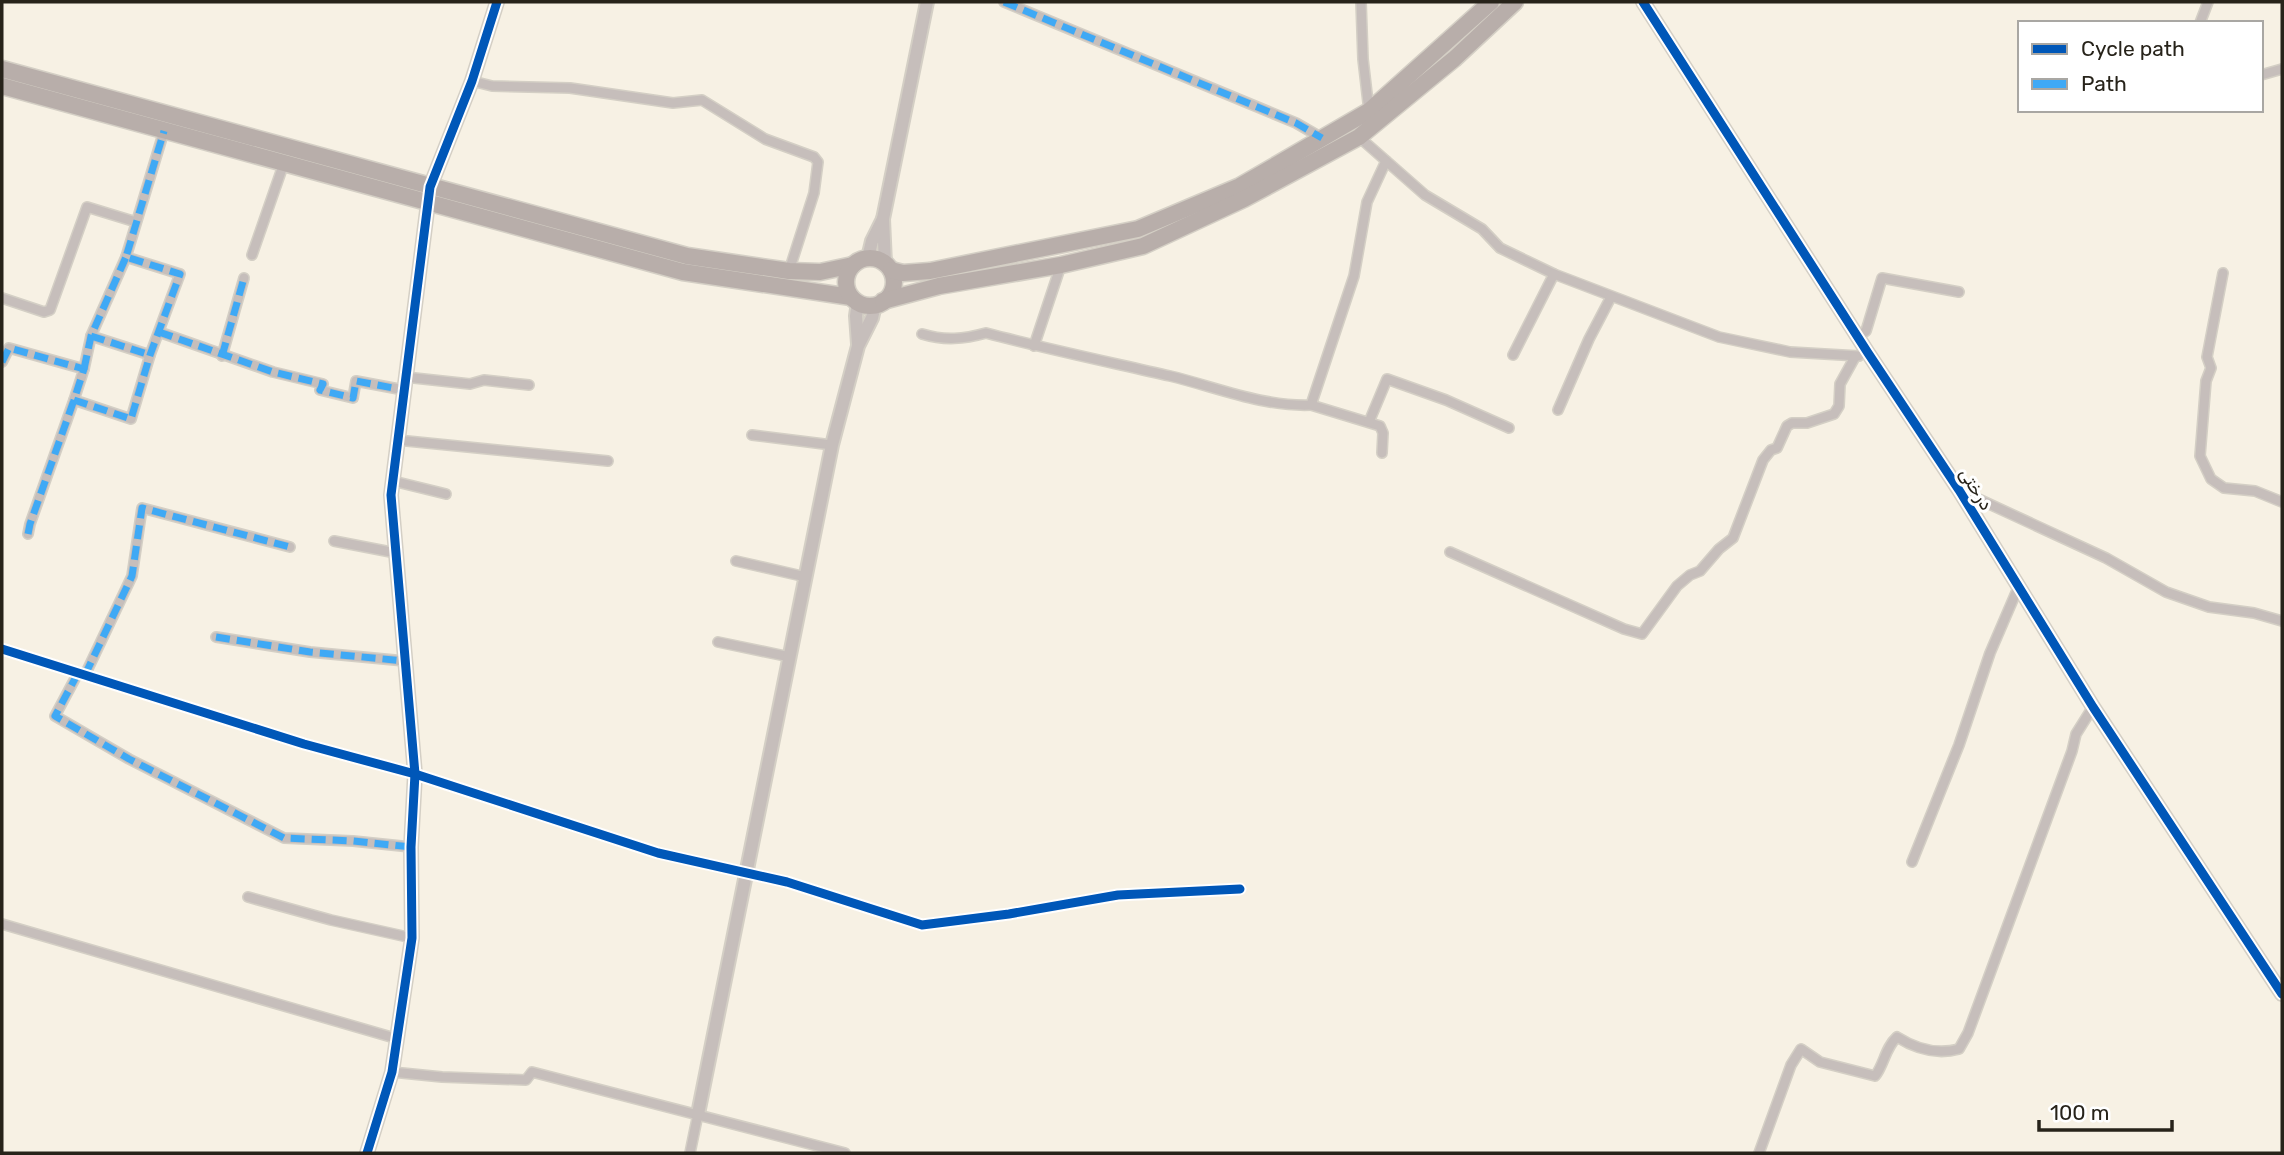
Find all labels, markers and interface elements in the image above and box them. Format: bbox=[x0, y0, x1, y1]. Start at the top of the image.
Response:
legend bbox=[2018, 21, 2263, 112]
text: Cycle path bbox=[2081, 36, 2185, 61]
text: Path bbox=[2081, 71, 2127, 96]
street label: درختی bbox=[1954, 464, 1998, 514]
scale bar bbox=[2039, 1088, 2172, 1132]
text: 100 m bbox=[2050, 1100, 2109, 1125]

